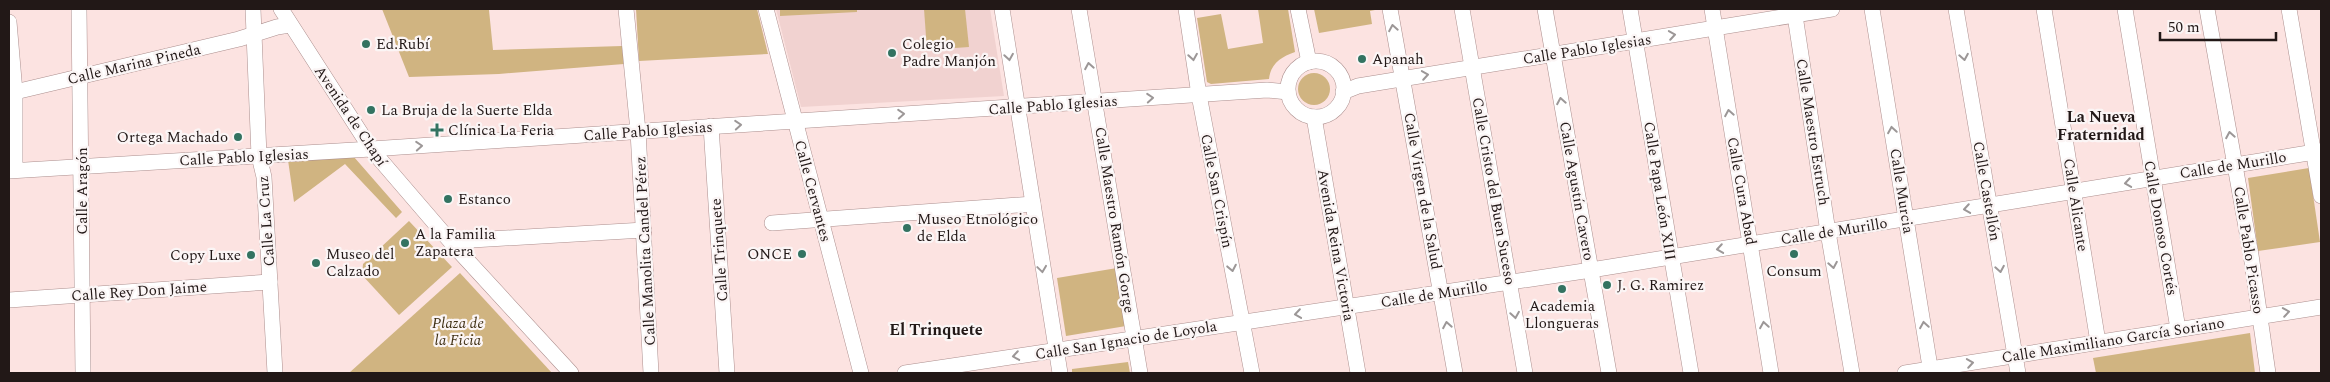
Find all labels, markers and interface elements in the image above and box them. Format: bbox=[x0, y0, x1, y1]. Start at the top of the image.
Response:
scale bar bbox=[2160, 10, 2276, 42]
text: 50 m bbox=[2168, 16, 2200, 39]
one-way arrow bbox=[1389, 23, 1399, 32]
street label: Calle Pablo Iglesias bbox=[1521, 28, 1653, 71]
one-way arrow bbox=[1668, 30, 1676, 41]
place label: Ed.Rubí bbox=[376, 33, 431, 56]
place label: Colegio Padre Manjón bbox=[902, 33, 996, 73]
street label: Calle Marina Pineda bbox=[65, 38, 204, 91]
marker: Ed.Rubí bbox=[360, 38, 372, 50]
marker: Colegio Padre Manjón bbox=[886, 47, 898, 59]
place label: Apanah bbox=[1372, 48, 1424, 71]
one-way arrow bbox=[1958, 52, 1968, 61]
one-way arrow bbox=[1003, 53, 1014, 61]
one-way arrow bbox=[1187, 53, 1198, 61]
marker: Apanah bbox=[1356, 53, 1368, 65]
street label: Calle Maestro Estruch bbox=[1790, 57, 1836, 207]
street label: Avenida de Chapí bbox=[308, 61, 394, 172]
one-way arrow bbox=[1085, 62, 1095, 71]
one-way arrow bbox=[1421, 70, 1429, 80]
street label: Calle Pablo Iglesias bbox=[988, 90, 1119, 121]
one-way arrow bbox=[1146, 93, 1154, 104]
street label: Calle Cristo del Buen Suceso bbox=[1466, 95, 1521, 287]
one-way arrow bbox=[1556, 97, 1566, 106]
place label: La Bruja de la Suerte Elda bbox=[381, 99, 553, 122]
marker: La Bruja de la Suerte Elda bbox=[365, 104, 377, 116]
district label: La Nueva Fraternidad bbox=[2057, 105, 2145, 147]
one-way arrow bbox=[897, 109, 905, 120]
one-way arrow bbox=[1725, 109, 1735, 117]
street label: Calle Virgen de la Salud bbox=[1397, 111, 1448, 271]
street label: Calle Pablo Iglesias bbox=[583, 116, 714, 147]
place label: Clínica La Feria bbox=[448, 119, 555, 142]
one-way arrow bbox=[735, 119, 743, 130]
street label: Calle Agustín Cavero bbox=[1553, 120, 1600, 263]
street label: Calle Papa León XIII bbox=[1637, 120, 1682, 262]
marker: Clínica La Feria bbox=[430, 123, 444, 137]
street label: Calle Maestro Ramón Gorge bbox=[1088, 125, 1141, 315]
place label: Ortega Machado bbox=[117, 126, 228, 149]
one-way arrow bbox=[1888, 126, 1898, 135]
marker: Ortega Machado bbox=[232, 131, 244, 143]
one-way arrow bbox=[2225, 131, 2236, 139]
street label: Calle San Crispín bbox=[1194, 132, 1239, 250]
street label: Calle Cura Abad bbox=[1721, 135, 1762, 247]
street label: Calle Cervantes bbox=[788, 138, 837, 245]
street label: Calle Castellón bbox=[1966, 139, 2007, 243]
one-way arrow bbox=[415, 140, 423, 151]
street label: Calle Pablo Iglesias bbox=[179, 143, 309, 172]
street label: Calle de Murillo bbox=[2178, 146, 2288, 185]
street label: Calle Aragón bbox=[71, 147, 94, 235]
street label: Calle Murcia bbox=[1883, 147, 1920, 236]
street label: Calle Manolita Candel Pérez bbox=[629, 156, 662, 346]
street label: Calle Alicante bbox=[2057, 157, 2094, 253]
street label: Calle Donoso Cortés bbox=[2137, 159, 2184, 297]
street label: Avenida Reina Victoria bbox=[1311, 167, 1360, 324]
street label: Calle La Cruz bbox=[252, 175, 281, 267]
one-way arrow bbox=[2123, 177, 2132, 187]
street label: Calle Pablo Picasso bbox=[2227, 185, 2270, 316]
place label: Estanco bbox=[458, 188, 511, 211]
marker: Estanco bbox=[442, 193, 454, 205]
street label: Calle Trinquete bbox=[704, 197, 735, 302]
one-way arrow bbox=[1963, 203, 1972, 213]
place label: Museo Etnológico de Elda bbox=[917, 208, 1038, 248]
street label: Calle de Murillo bbox=[1779, 212, 1889, 251]
marker: Museo Etnológico de Elda bbox=[901, 222, 913, 234]
place label: A la Familia Zapatera bbox=[415, 223, 496, 263]
marker: A la Familia Zapatera bbox=[399, 237, 411, 249]
place label: Museo del Calzado bbox=[326, 243, 394, 283]
place label: ONCE bbox=[747, 243, 792, 266]
place label: Copy Luxe bbox=[170, 244, 241, 267]
one-way arrow bbox=[1716, 244, 1725, 254]
marker: ONCE bbox=[796, 248, 808, 260]
marker: Consum bbox=[1788, 248, 1800, 260]
marker: Copy Luxe bbox=[245, 249, 257, 261]
marker: Museo del Calzado bbox=[310, 257, 322, 269]
place label: Consum bbox=[1766, 260, 1822, 283]
one-way arrow bbox=[1828, 260, 1838, 269]
one-way arrow bbox=[1227, 264, 1237, 273]
one-way arrow bbox=[1995, 264, 2005, 273]
one-way arrow bbox=[1037, 265, 1047, 274]
place label: J. G. Ramirez bbox=[1617, 274, 1704, 297]
street label: Calle Rey Don Jaime bbox=[70, 275, 208, 308]
street label: Calle de Murillo bbox=[1379, 275, 1489, 314]
marker: J. G. Ramirez bbox=[1601, 279, 1613, 291]
marker: Academia Llongueras bbox=[1556, 283, 1568, 295]
place label: Academia Llongueras bbox=[1525, 295, 1599, 335]
one-way arrow bbox=[2282, 308, 2290, 318]
one-way arrow bbox=[1293, 309, 1302, 319]
one-way arrow bbox=[1510, 311, 1520, 320]
park label: Plaza de la Ficia bbox=[432, 312, 484, 352]
street label: Calle Maximiliano García Soriano bbox=[2000, 312, 2226, 369]
street label: Calle San Ignacio de Loyola bbox=[1034, 315, 1219, 366]
district label: El Trinquete bbox=[889, 318, 983, 342]
one-way arrow bbox=[1442, 321, 1452, 330]
one-way arrow bbox=[1759, 321, 1770, 329]
one-way arrow bbox=[1919, 321, 1929, 329]
one-way arrow bbox=[1011, 351, 1020, 361]
one-way arrow bbox=[1966, 358, 1974, 368]

